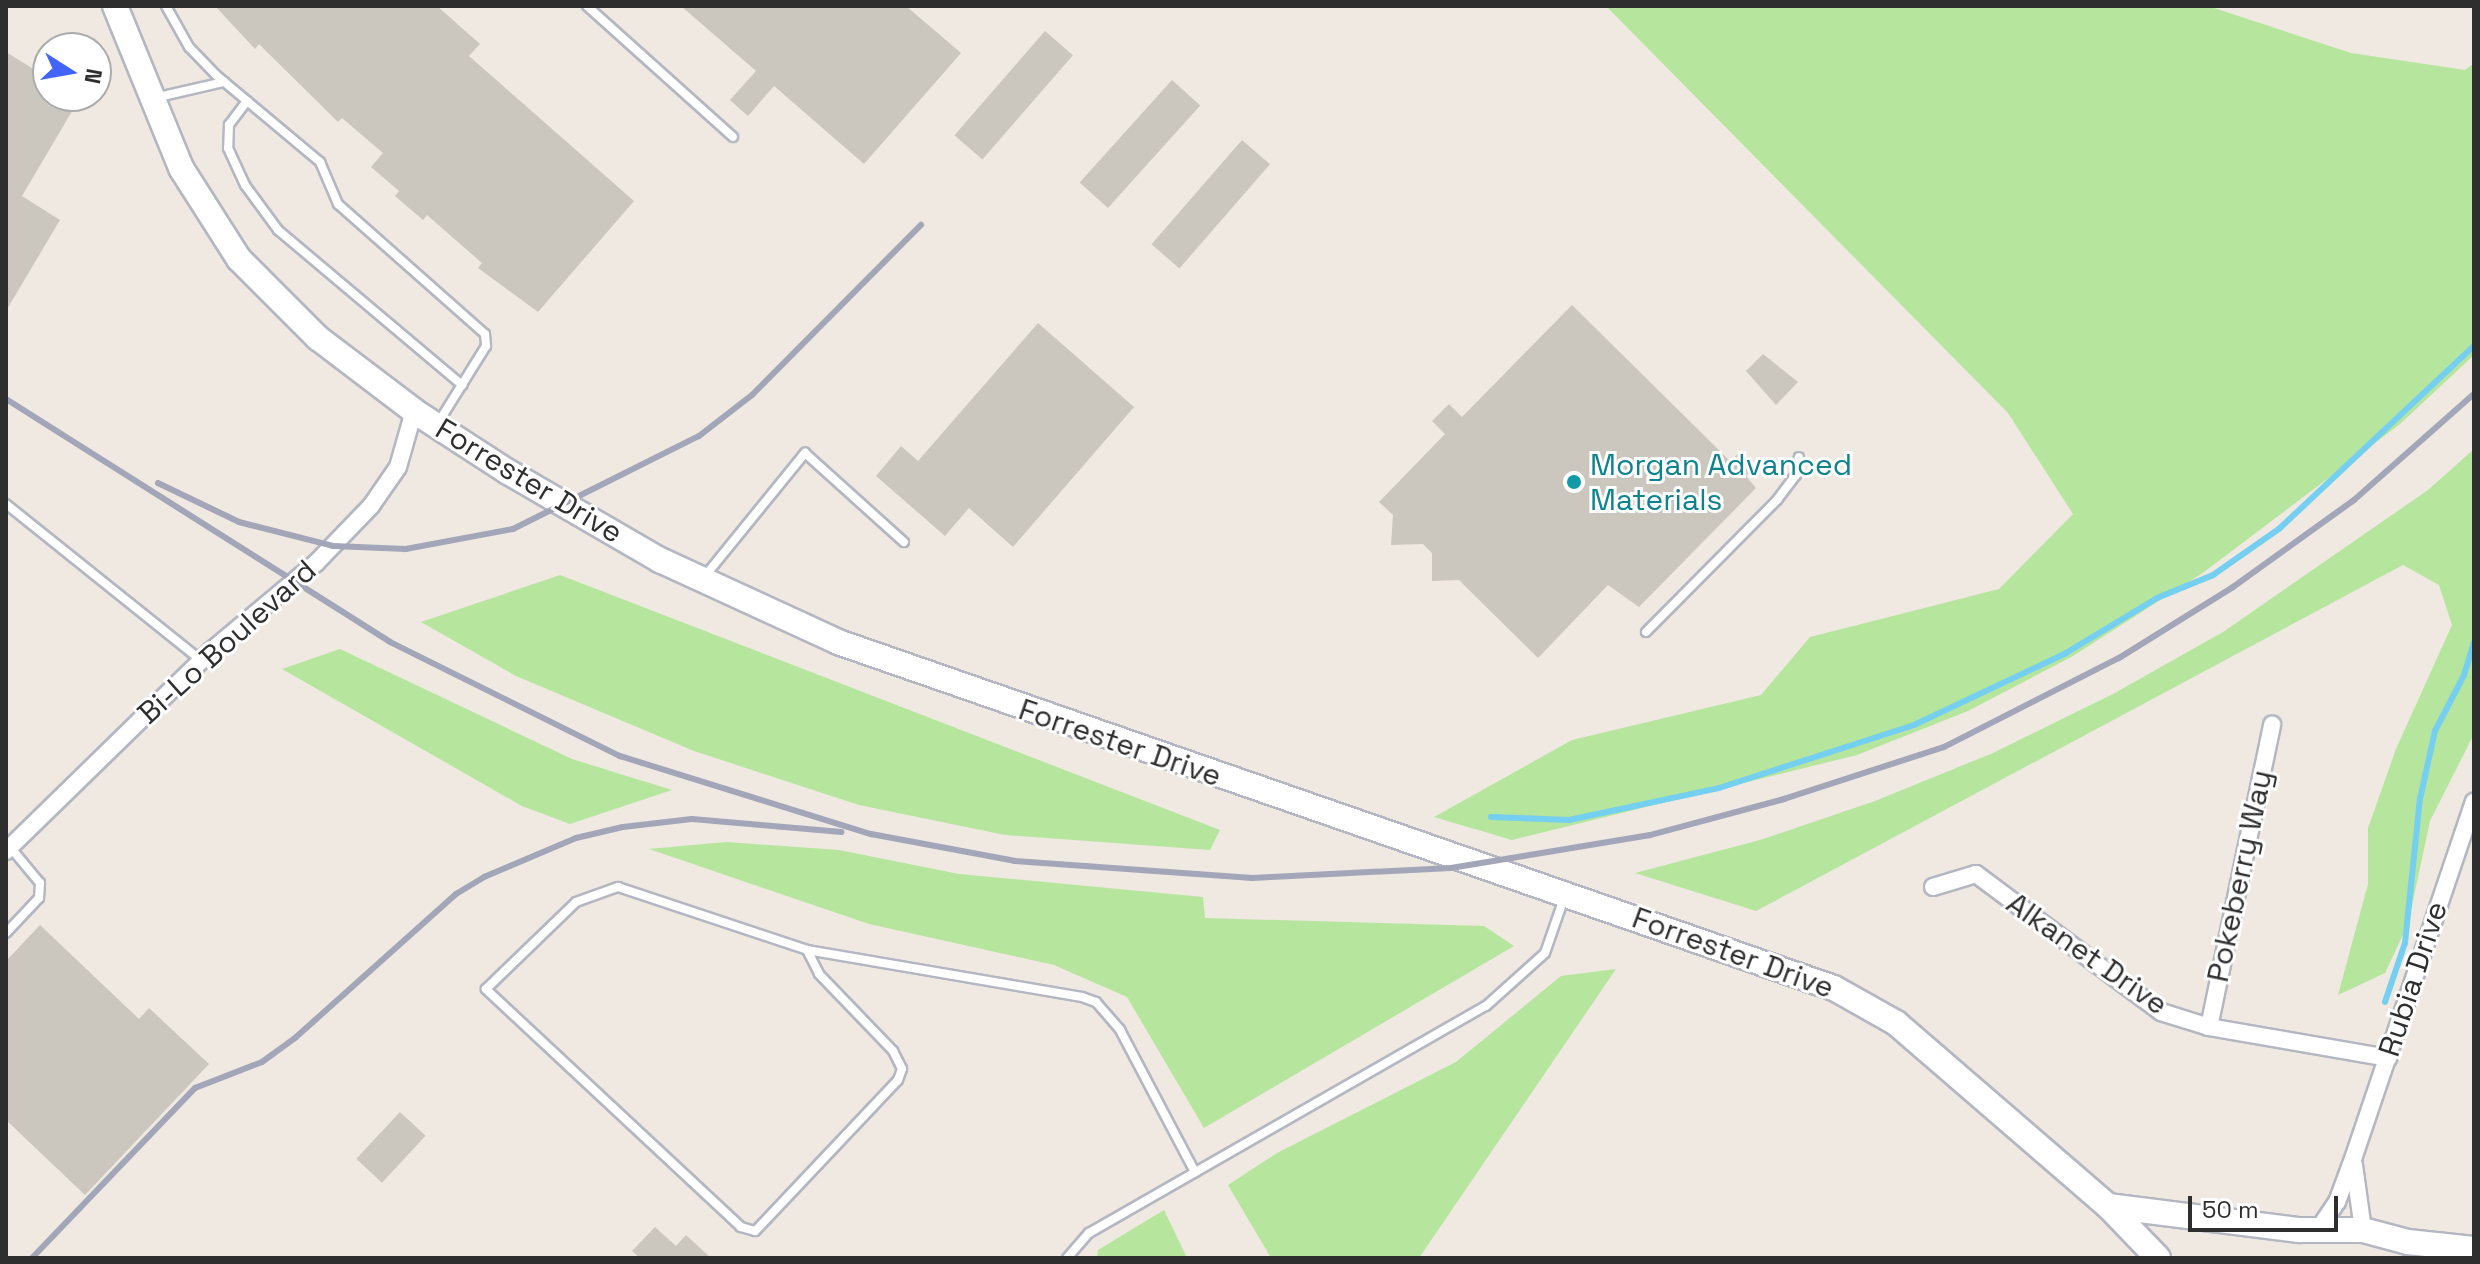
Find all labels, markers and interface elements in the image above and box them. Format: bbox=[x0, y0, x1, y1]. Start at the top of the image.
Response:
north arrow bbox=[32, 32, 112, 112]
text: N bbox=[78, 66, 109, 86]
street label: Forrester Drive bbox=[429, 411, 629, 551]
place label: Morgan Advanced Materials bbox=[1590, 447, 1852, 518]
marker: Morgan Advanced Materials bbox=[1565, 473, 1583, 491]
street label: Bi-Lo Boulevard bbox=[130, 552, 324, 732]
street label: Forrester Drive bbox=[1014, 692, 1226, 794]
street label: Pokeberry Way bbox=[2200, 767, 2280, 985]
street label: Alkanet Drive bbox=[2000, 885, 2174, 1023]
street label: Rubia Drive bbox=[2371, 897, 2455, 1061]
street label: Forrester Drive bbox=[1627, 900, 1839, 1006]
scale bar bbox=[2192, 1180, 2342, 1230]
text: 50 m bbox=[2202, 1194, 2259, 1225]

